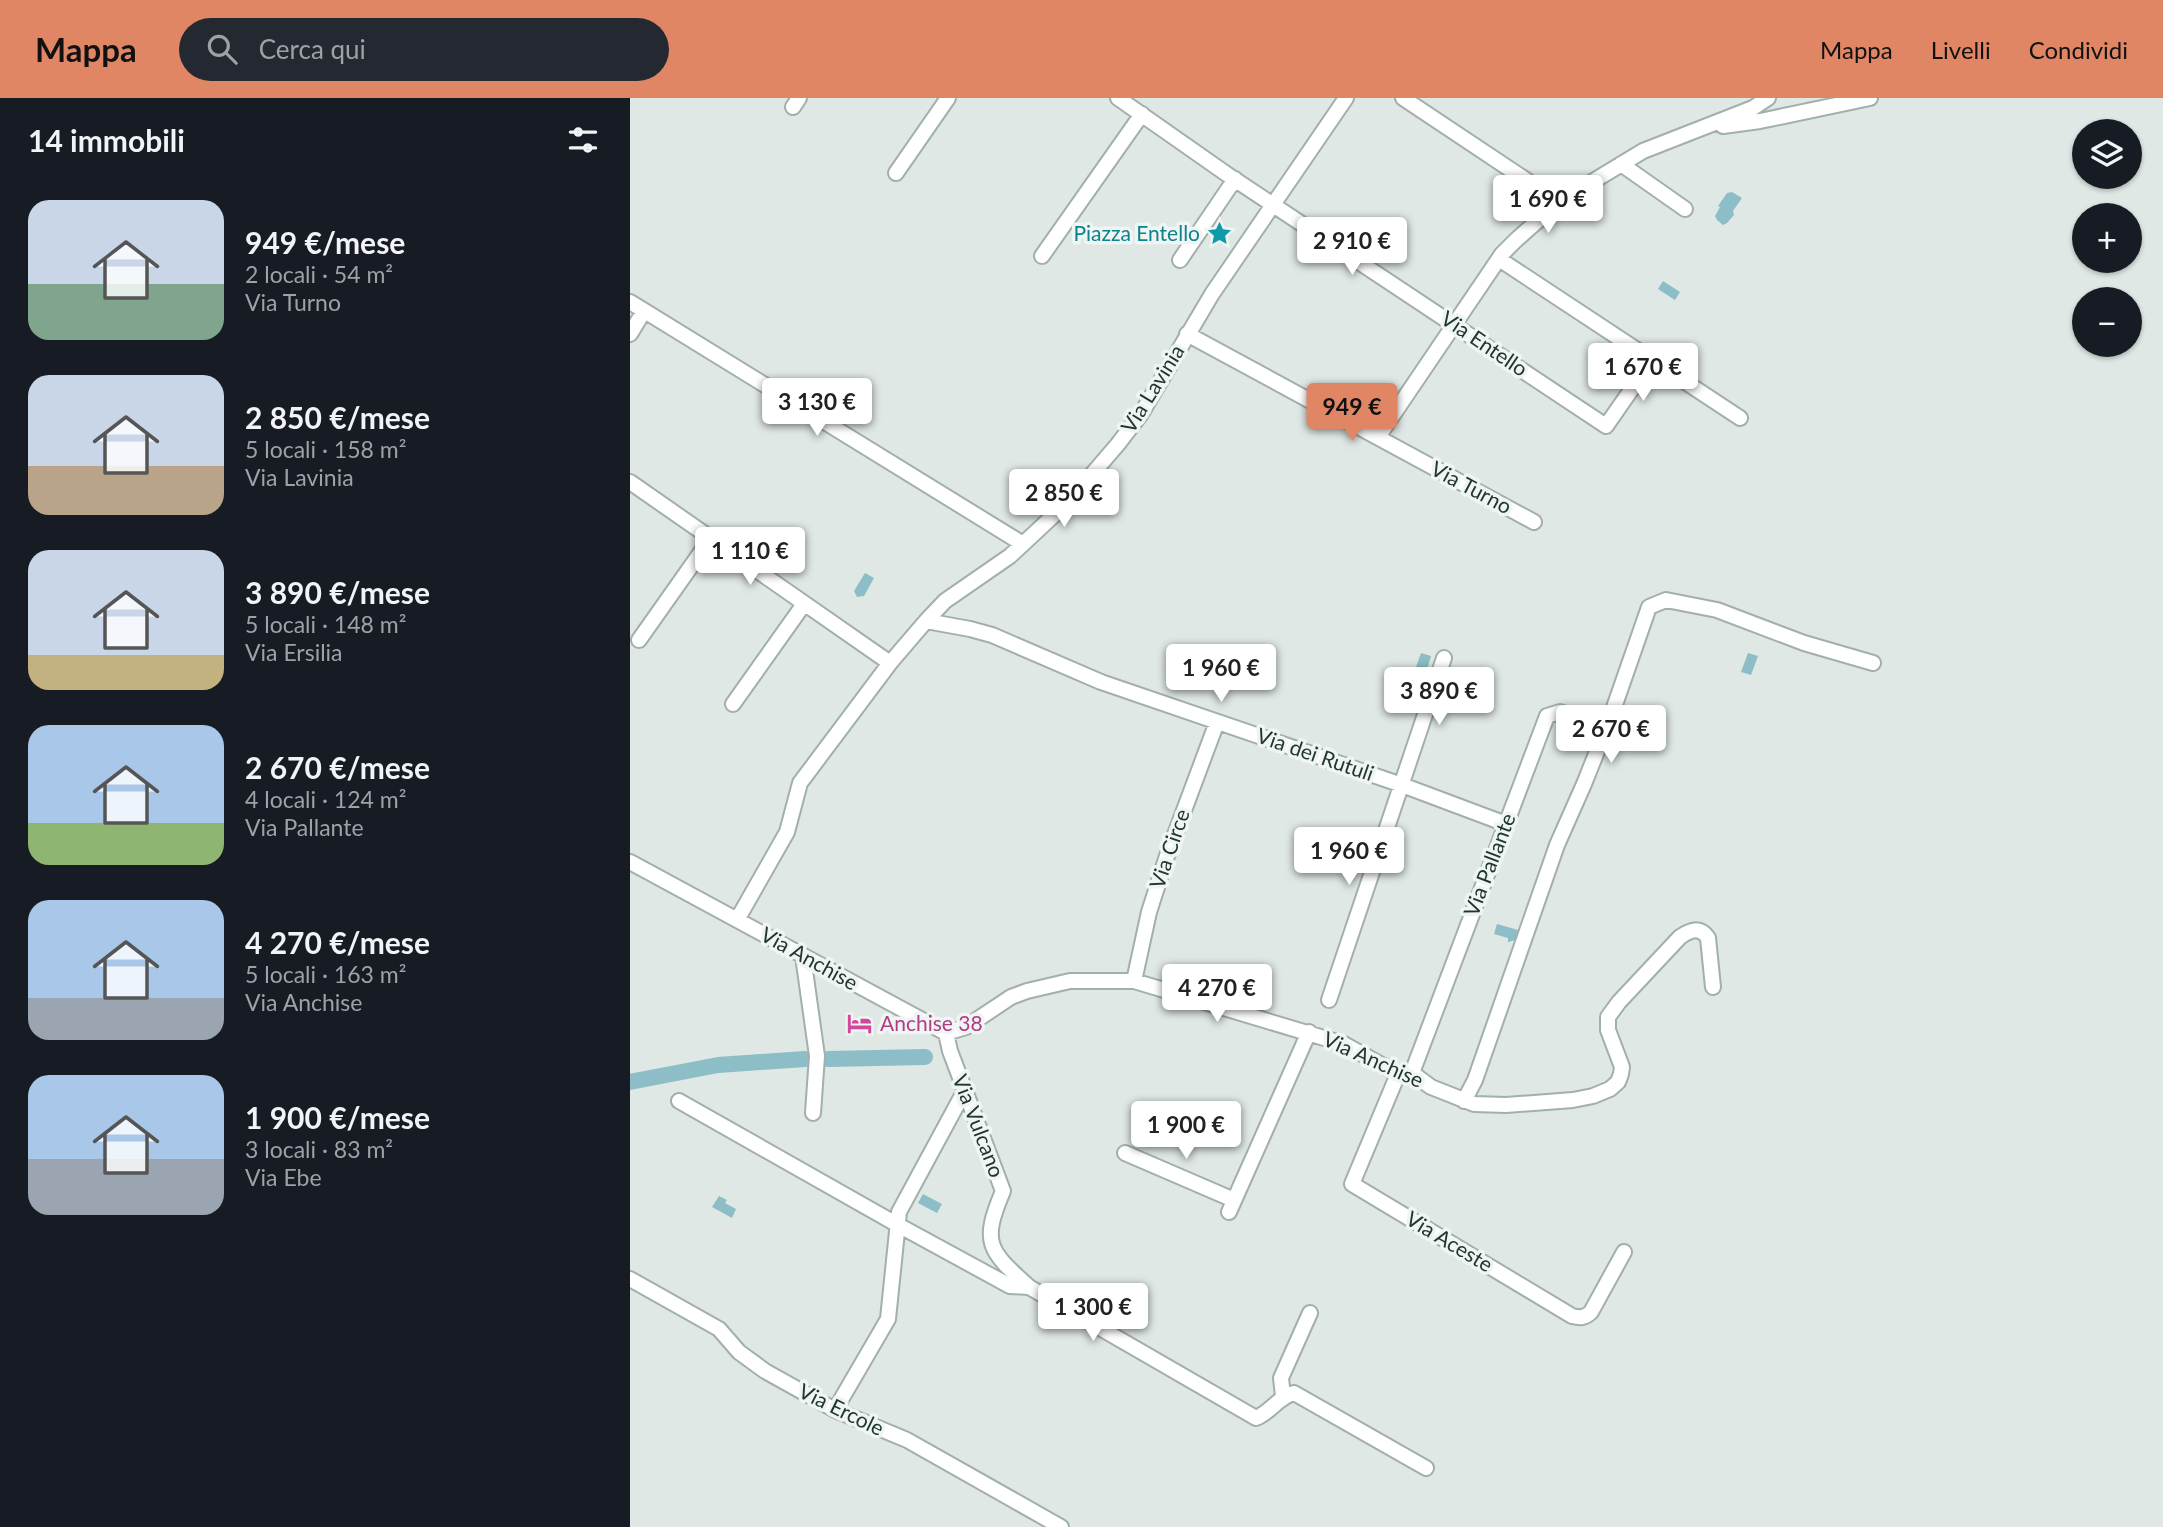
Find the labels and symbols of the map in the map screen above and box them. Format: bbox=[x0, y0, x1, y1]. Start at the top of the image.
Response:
pin: 1 690 € bbox=[1483, 176, 1613, 235]
pin: 2 910 € bbox=[1287, 218, 1417, 277]
place label: Piazza Entello bbox=[1073, 220, 1200, 245]
place icon: Piazza Entello bbox=[1206, 220, 1234, 248]
street label: Via Entello bbox=[1437, 305, 1533, 381]
street label: Via Lavinia bbox=[1115, 340, 1189, 437]
pin: 1 670 € bbox=[1578, 344, 1708, 403]
pin: 3 130 € bbox=[752, 378, 882, 438]
pin: 949 € bbox=[1303, 384, 1401, 443]
street label: Via Turno bbox=[1427, 455, 1516, 518]
pin: 2 850 € bbox=[999, 470, 1129, 529]
pin: 1 110 € bbox=[685, 528, 815, 587]
pin: 1 960 € bbox=[1156, 644, 1286, 704]
pin: 3 890 € bbox=[1374, 668, 1504, 727]
pin: 2 670 € bbox=[1546, 706, 1676, 765]
street label: Via dei Rutuli bbox=[1254, 722, 1377, 785]
street label: Via Circe bbox=[1143, 806, 1194, 891]
street label: Via Pallante bbox=[1458, 809, 1520, 919]
pin: 1 960 € bbox=[1284, 828, 1414, 887]
street label: Via Anchise bbox=[757, 921, 863, 995]
pin: 4 270 € bbox=[1152, 964, 1282, 1024]
hotel icon: Anchise 38 bbox=[846, 1010, 874, 1038]
place label: Anchise 38 bbox=[880, 1010, 983, 1035]
street label: Via Anchise bbox=[1320, 1025, 1428, 1092]
street label: Via Vulcano bbox=[948, 1070, 1010, 1181]
pin: 1 900 € bbox=[1121, 1102, 1251, 1161]
street label: Via Aceste bbox=[1402, 1205, 1498, 1276]
pin: 1 300 € bbox=[1028, 1284, 1158, 1343]
street label: Via Ercole bbox=[795, 1377, 888, 1440]

